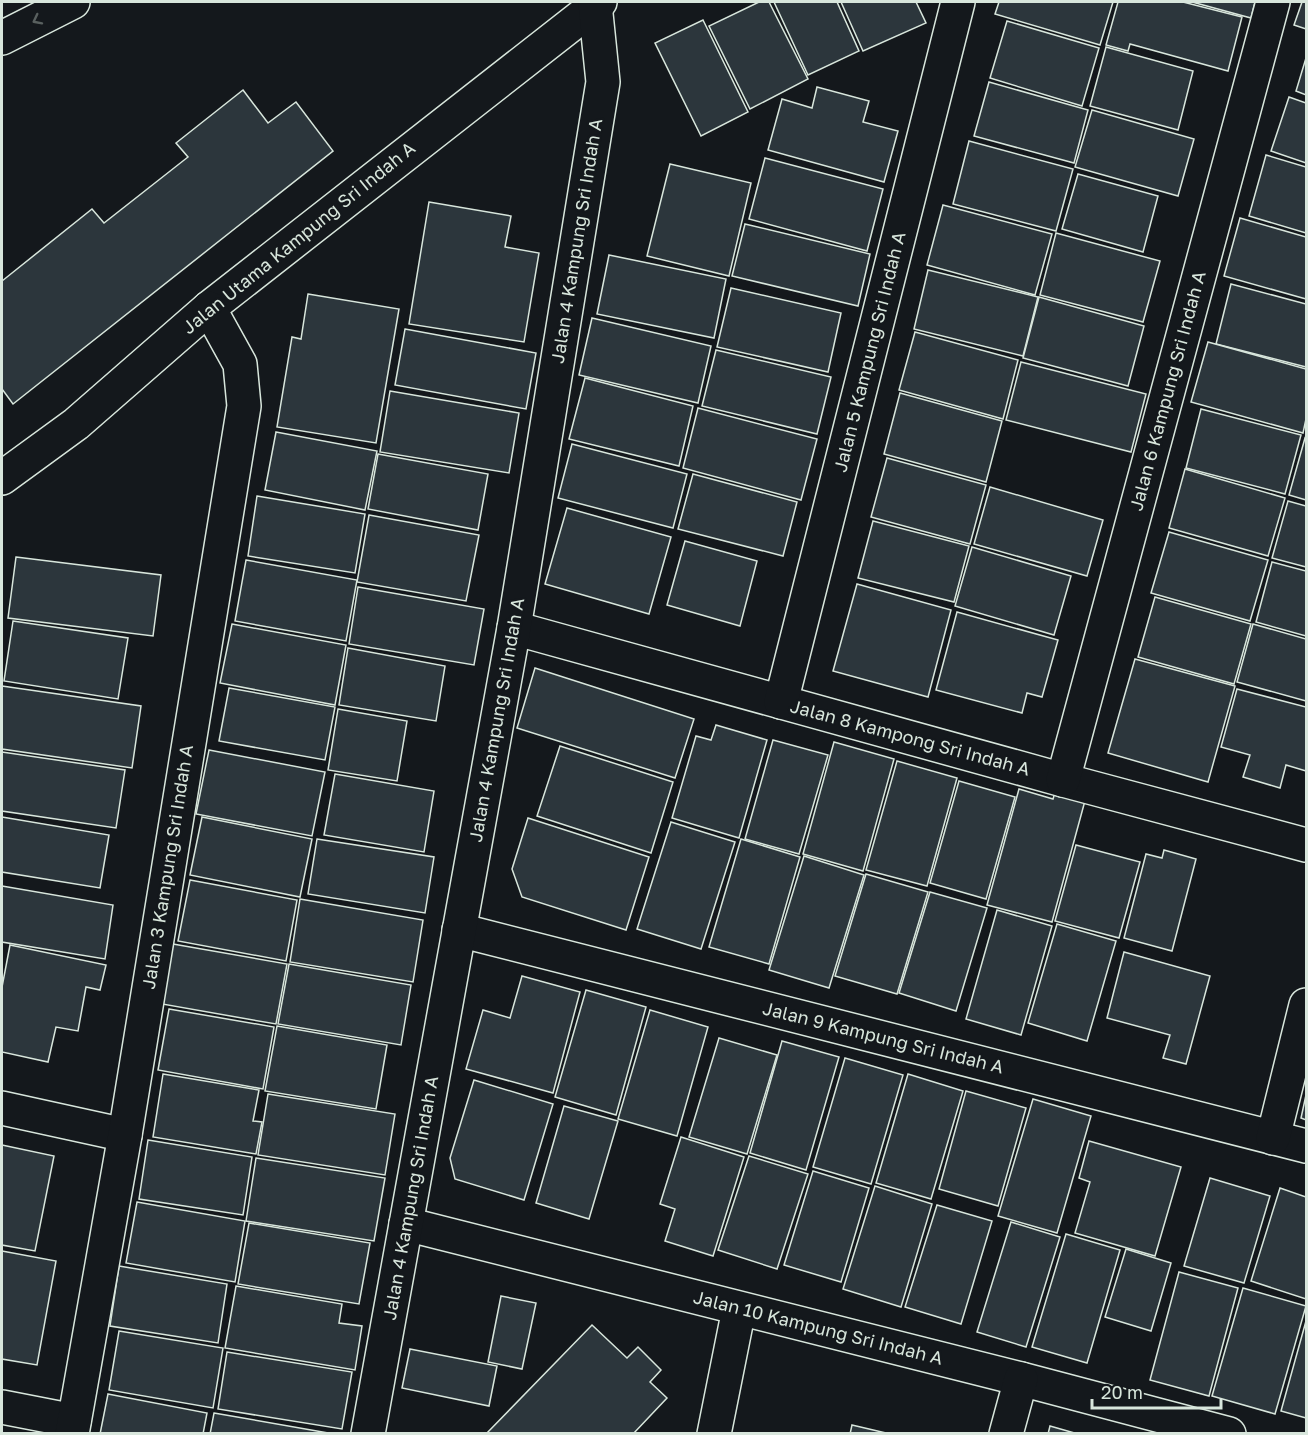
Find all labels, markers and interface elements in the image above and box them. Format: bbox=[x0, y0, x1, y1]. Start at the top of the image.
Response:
one-way arrow bbox=[33, 13, 44, 24]
street label: Jalan 4 Kampung Sri Indah A bbox=[546, 117, 606, 365]
street label: Jalan Utama Kampung Sri Indah A bbox=[178, 136, 419, 338]
street label: Jalan 5 Kampung Sri Indah A bbox=[828, 229, 910, 474]
street label: Jalan 6 Kampung Sri Indah A bbox=[1124, 268, 1210, 513]
street label: Jalan 4 Kampung Sri Indah A bbox=[464, 596, 528, 844]
street label: Jalan 8 Kampong Sri Indah A bbox=[788, 694, 1033, 780]
street label: Jalan 3 Kampung Sri Indah A bbox=[137, 743, 197, 991]
street label: Jalan 9 Kampung Sri Indah A bbox=[761, 996, 1006, 1078]
street label: Jalan 4 Kampung Sri Indah A bbox=[378, 1074, 442, 1322]
street label: Jalan 10 Kampung Sri Indah A bbox=[691, 1285, 945, 1369]
scale bar bbox=[1092, 1372, 1221, 1410]
text: 20 m bbox=[1101, 1381, 1143, 1403]

